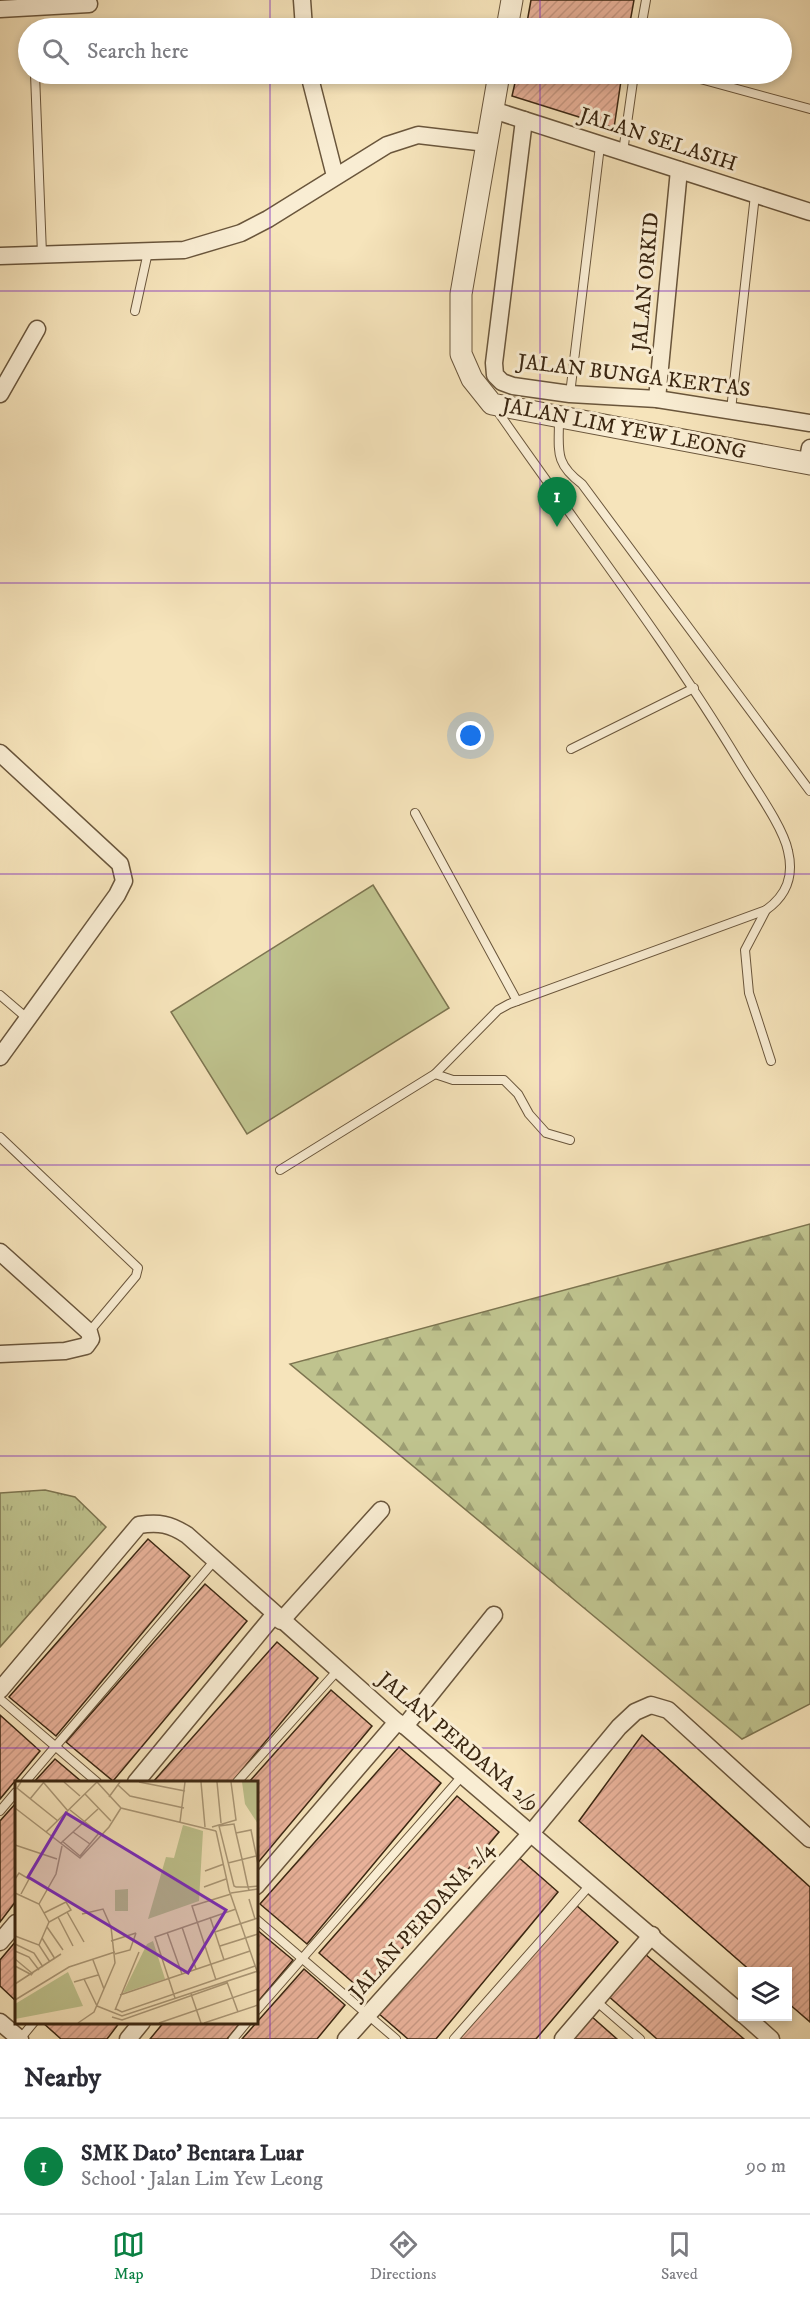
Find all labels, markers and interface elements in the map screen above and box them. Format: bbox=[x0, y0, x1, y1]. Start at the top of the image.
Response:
search box bbox=[18, 18, 792, 84]
icon: search bbox=[39, 35, 72, 68]
text: Search here bbox=[87, 38, 189, 65]
street label: JALAN SELASIH bbox=[574, 102, 740, 178]
street label: JALAN ORKID bbox=[627, 211, 665, 355]
street label: JALAN BUNGA KERTAS bbox=[514, 349, 752, 403]
street label: JALAN LIM YEW LEONG bbox=[498, 392, 748, 465]
pin: 1 bbox=[538, 478, 576, 527]
your location bbox=[456, 721, 485, 750]
street label: JALAN PERDANA 2/9 bbox=[370, 1666, 544, 1817]
inset map bbox=[15, 1781, 258, 2024]
street label: JALAN PERDANA 2/4 bbox=[343, 1836, 501, 2007]
map controls bbox=[738, 1967, 792, 2021]
button: layers bbox=[738, 1967, 792, 2021]
text: Nearby bbox=[24, 2062, 101, 2095]
text: SMK Dato' Bentara Luar bbox=[81, 2140, 304, 2167]
text: 1 bbox=[40, 2154, 47, 2179]
text: 90 m bbox=[746, 2154, 786, 2179]
text: School · Jalan Lim Yew Leong bbox=[81, 2167, 323, 2192]
tab: Map bbox=[112, 2228, 145, 2284]
tab: Directions bbox=[370, 2228, 436, 2284]
tab: Saved bbox=[661, 2228, 698, 2284]

